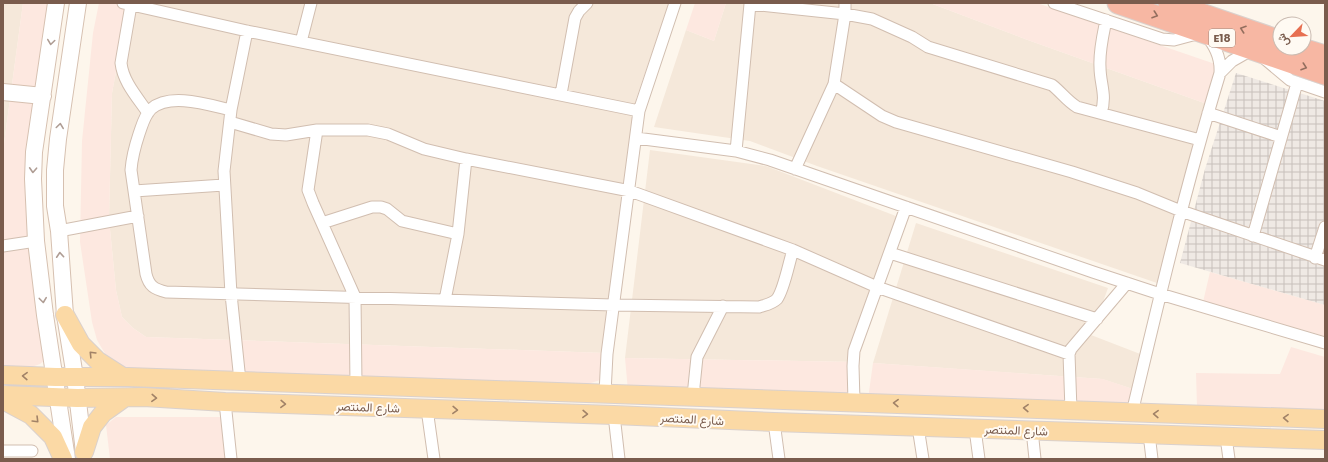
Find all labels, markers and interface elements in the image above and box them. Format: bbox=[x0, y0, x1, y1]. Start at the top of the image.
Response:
one-way arrow bbox=[1151, 11, 1158, 19]
north arrow bbox=[1272, 16, 1312, 56]
one-way arrow bbox=[1240, 25, 1247, 33]
road number: E18 bbox=[1209, 29, 1235, 47]
text: ش bbox=[1273, 31, 1293, 50]
one-way arrow bbox=[47, 39, 56, 45]
one-way arrow bbox=[1301, 62, 1308, 71]
one-way arrow bbox=[55, 123, 64, 129]
one-way arrow bbox=[29, 167, 38, 173]
one-way arrow bbox=[56, 252, 65, 258]
one-way arrow bbox=[39, 297, 48, 303]
one-way arrow bbox=[89, 351, 96, 359]
one-way arrow bbox=[22, 372, 28, 380]
one-way arrow bbox=[151, 393, 157, 402]
street label: شارع المنتصر bbox=[335, 397, 400, 418]
one-way arrow bbox=[893, 399, 899, 407]
one-way arrow bbox=[280, 400, 286, 408]
one-way arrow bbox=[1023, 404, 1029, 413]
one-way arrow bbox=[452, 406, 458, 414]
street label: شارع المنتصر bbox=[659, 409, 724, 430]
one-way arrow bbox=[1153, 409, 1159, 418]
one-way arrow bbox=[582, 410, 588, 418]
one-way arrow bbox=[1283, 413, 1289, 422]
one-way arrow bbox=[31, 415, 39, 423]
street label: شارع المنتصر bbox=[983, 420, 1048, 441]

